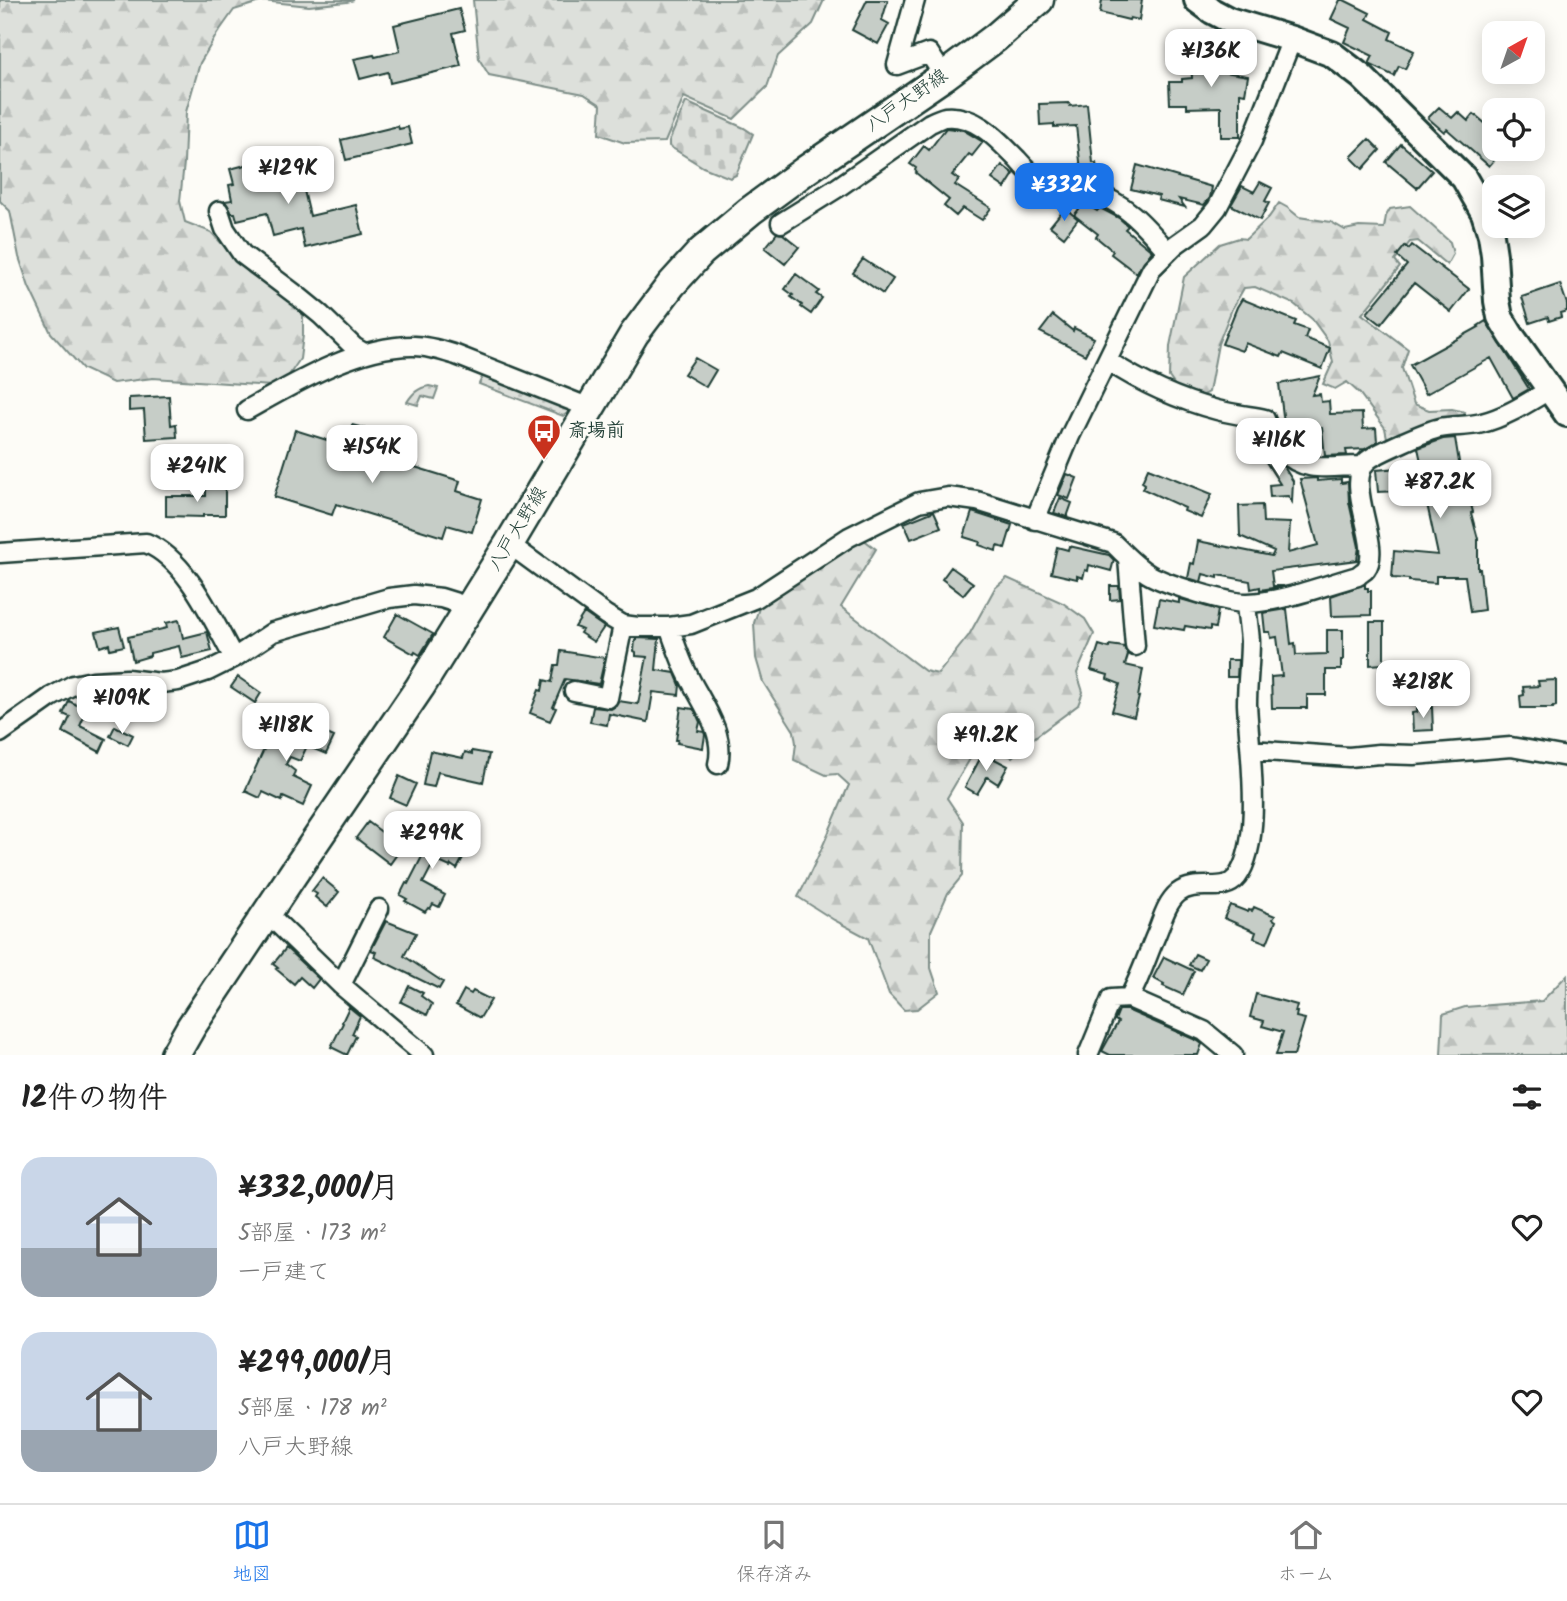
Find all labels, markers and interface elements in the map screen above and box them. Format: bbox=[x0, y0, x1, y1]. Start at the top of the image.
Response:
north arrow bbox=[1482, 21, 1545, 84]
map controls bbox=[1482, 21, 1545, 238]
pin: ¥136K bbox=[1162, 29, 1260, 89]
text: ¥136K bbox=[1181, 34, 1241, 70]
street label: 八戸大野線 bbox=[859, 61, 955, 141]
button: locate bbox=[1482, 98, 1545, 161]
pin: ¥129K bbox=[239, 146, 337, 206]
text: ¥129K bbox=[258, 151, 318, 187]
pin: ¥332K bbox=[1015, 164, 1113, 223]
text: ¥332K bbox=[1031, 168, 1097, 204]
button: layers bbox=[1482, 175, 1545, 238]
bus stop icon: 斎場前 bbox=[525, 412, 563, 461]
place label: 斎場前 bbox=[568, 416, 625, 446]
pin: ¥116K bbox=[1230, 419, 1328, 478]
text: ¥116K bbox=[1252, 423, 1306, 459]
pin: ¥154K bbox=[323, 426, 421, 485]
text: ¥154K bbox=[342, 430, 402, 466]
pin: ¥241K bbox=[148, 444, 246, 504]
text: ¥241K bbox=[167, 449, 227, 485]
pin: ¥87.2K bbox=[1383, 461, 1497, 520]
text: ¥87.2K bbox=[1404, 465, 1476, 501]
street label: 八戸大野線 bbox=[481, 481, 555, 577]
pin: ¥218K bbox=[1374, 660, 1472, 720]
text: ¥218K bbox=[1392, 665, 1454, 701]
pin: ¥109K bbox=[73, 676, 171, 736]
text: ¥109K bbox=[93, 681, 151, 717]
pin: ¥118K bbox=[237, 704, 335, 763]
text: ¥118K bbox=[258, 708, 314, 744]
pin: ¥91.2K bbox=[929, 714, 1043, 773]
text: ¥91.2K bbox=[953, 718, 1019, 754]
pin: ¥299K bbox=[383, 812, 481, 871]
text: ¥299K bbox=[400, 816, 464, 852]
text: 12件の物件 bbox=[21, 1075, 168, 1123]
icon: filters bbox=[1508, 1078, 1546, 1116]
text: ¥332,000/月 bbox=[238, 1165, 399, 1213]
icon: home bbox=[77, 1185, 161, 1269]
icon: heart bbox=[1508, 1208, 1546, 1246]
text: 5部屋 · 173 m² bbox=[238, 1216, 386, 1252]
text: 一戸建て bbox=[238, 1255, 330, 1291]
text: ¥299,000/月 bbox=[238, 1340, 397, 1388]
icon: home bbox=[77, 1360, 161, 1444]
icon: heart bbox=[1508, 1383, 1546, 1421]
text: 5部屋 · 178 m² bbox=[238, 1391, 387, 1427]
text: 八戸大野線 bbox=[238, 1430, 353, 1466]
tab: 地図 bbox=[233, 1516, 271, 1590]
tab: 保存済み bbox=[736, 1516, 812, 1590]
tab: ホーム bbox=[1278, 1516, 1334, 1590]

